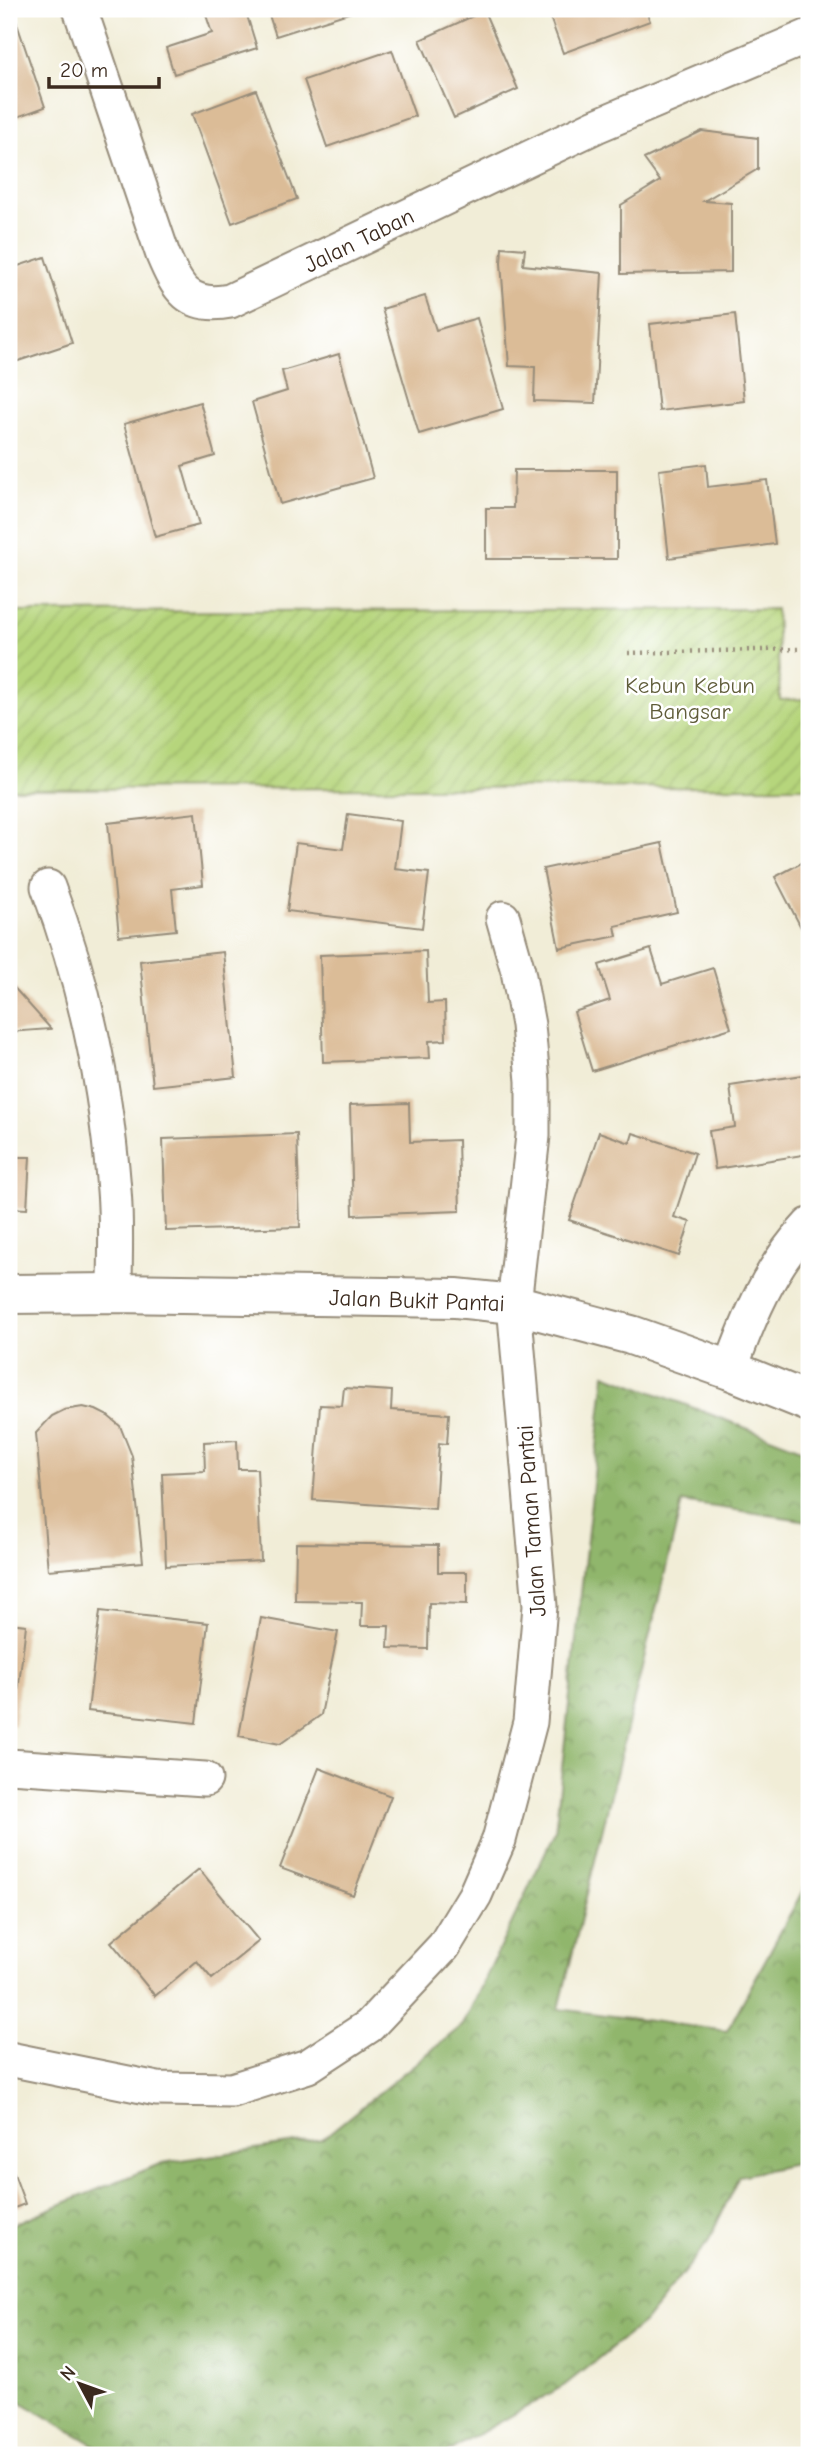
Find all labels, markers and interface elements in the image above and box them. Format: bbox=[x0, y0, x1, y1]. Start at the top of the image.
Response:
scale bar bbox=[49, 46, 159, 90]
text: 20 m bbox=[60, 58, 108, 82]
street label: Jalan Taban bbox=[300, 202, 418, 279]
park label: Kebun Kebun Bangsar bbox=[625, 672, 755, 725]
street label: Jalan Bukit Pantai bbox=[329, 1284, 505, 1317]
street label: Jalan Taman Pantai bbox=[511, 1424, 552, 1618]
north arrow bbox=[46, 2348, 116, 2418]
text: N bbox=[56, 2362, 80, 2385]

